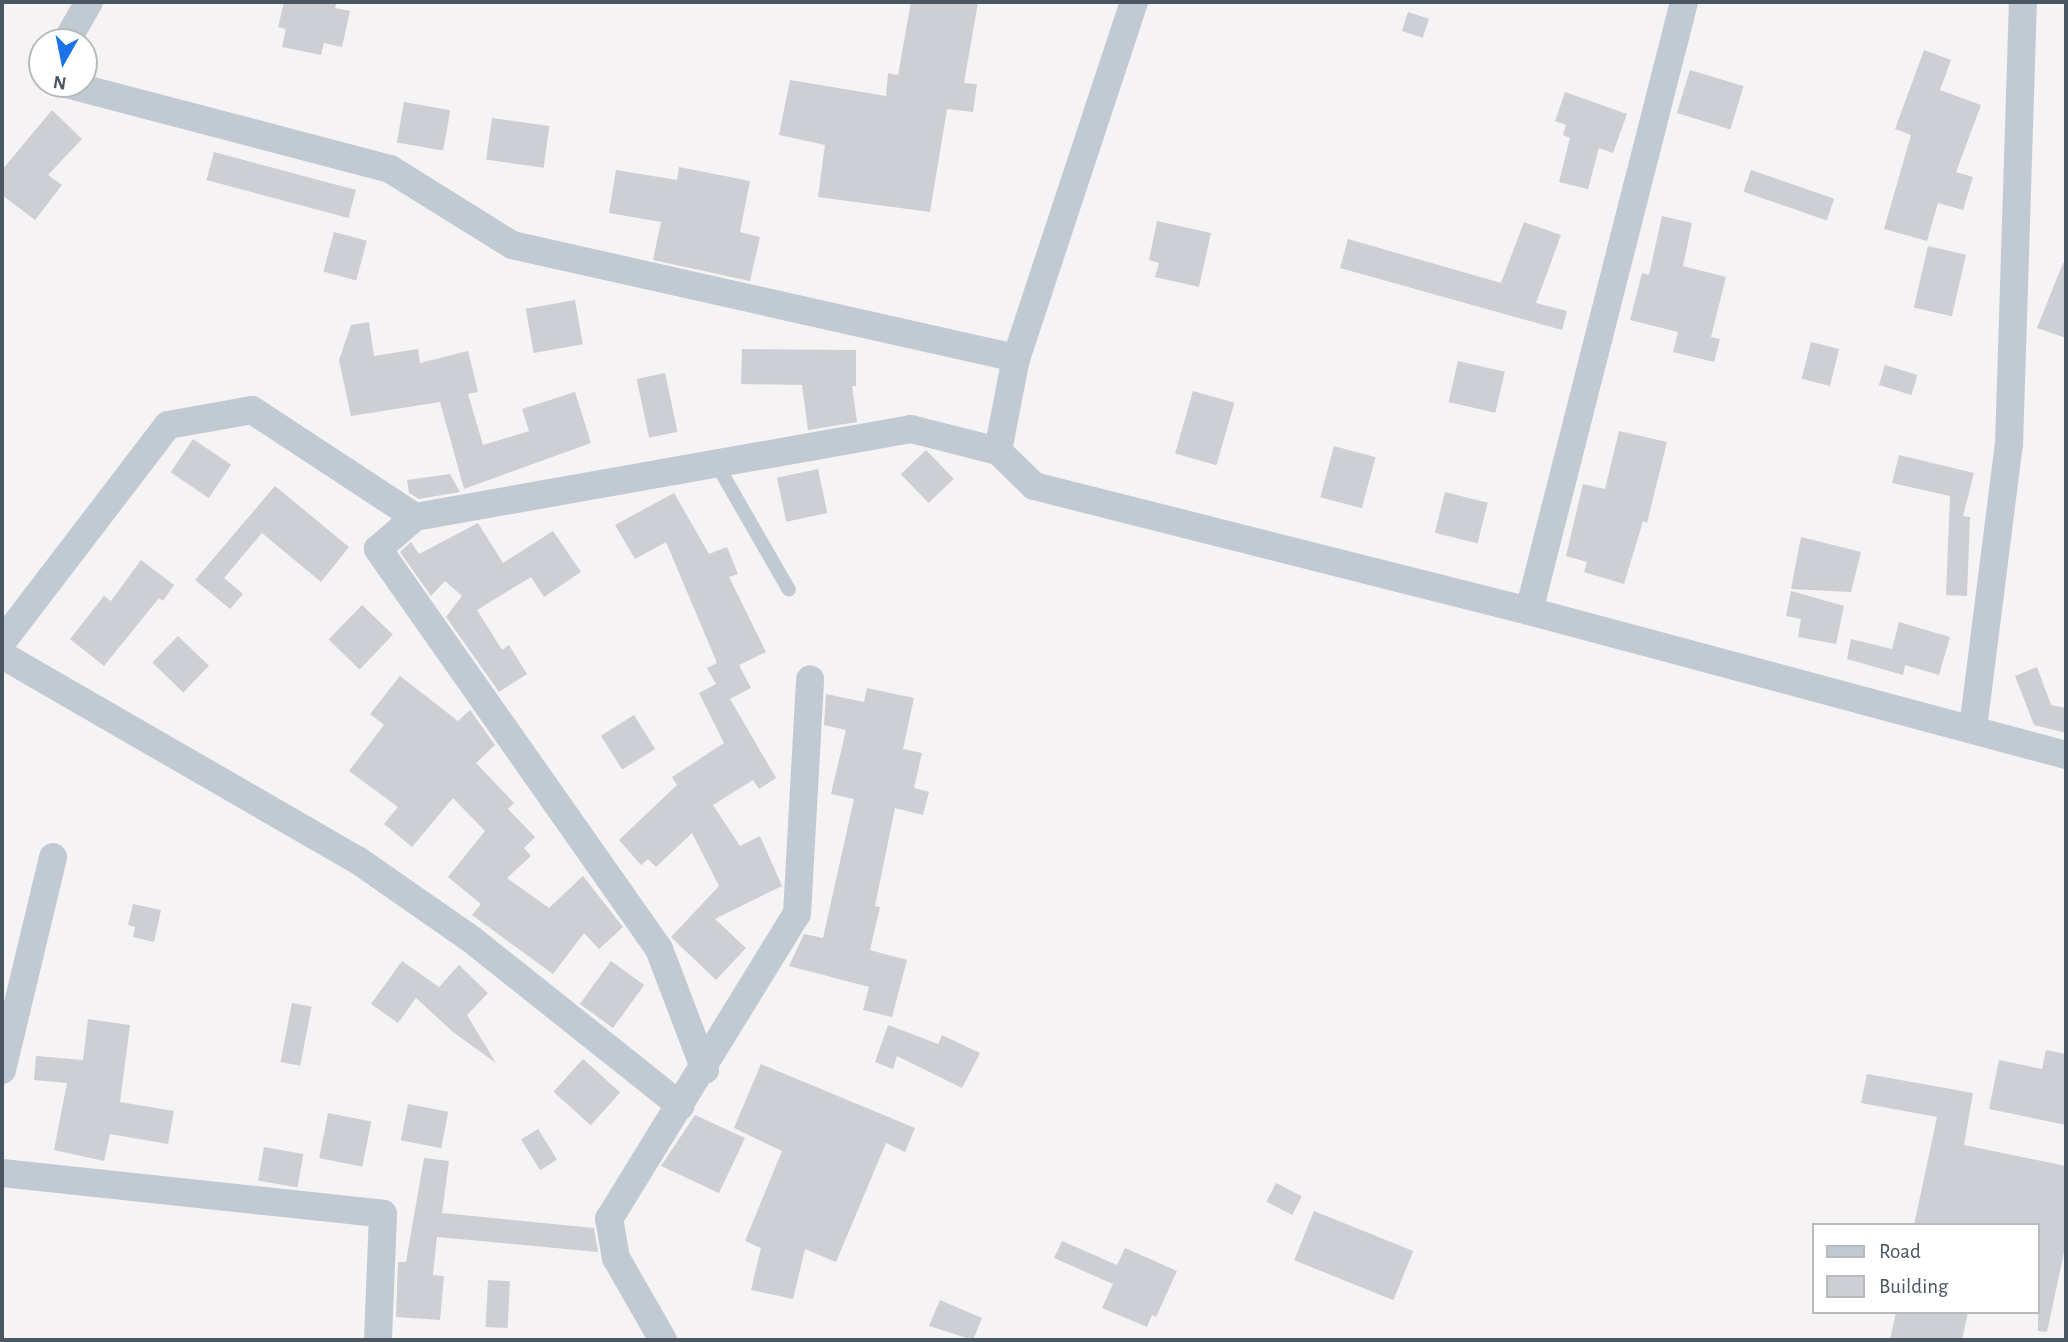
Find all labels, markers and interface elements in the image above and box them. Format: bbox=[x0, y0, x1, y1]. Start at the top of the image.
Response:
north arrow bbox=[28, 28, 98, 98]
text: N bbox=[52, 72, 68, 93]
legend bbox=[1812, 1223, 2040, 1314]
text: Road bbox=[1879, 1241, 1921, 1262]
text: Building bbox=[1879, 1276, 1948, 1297]

